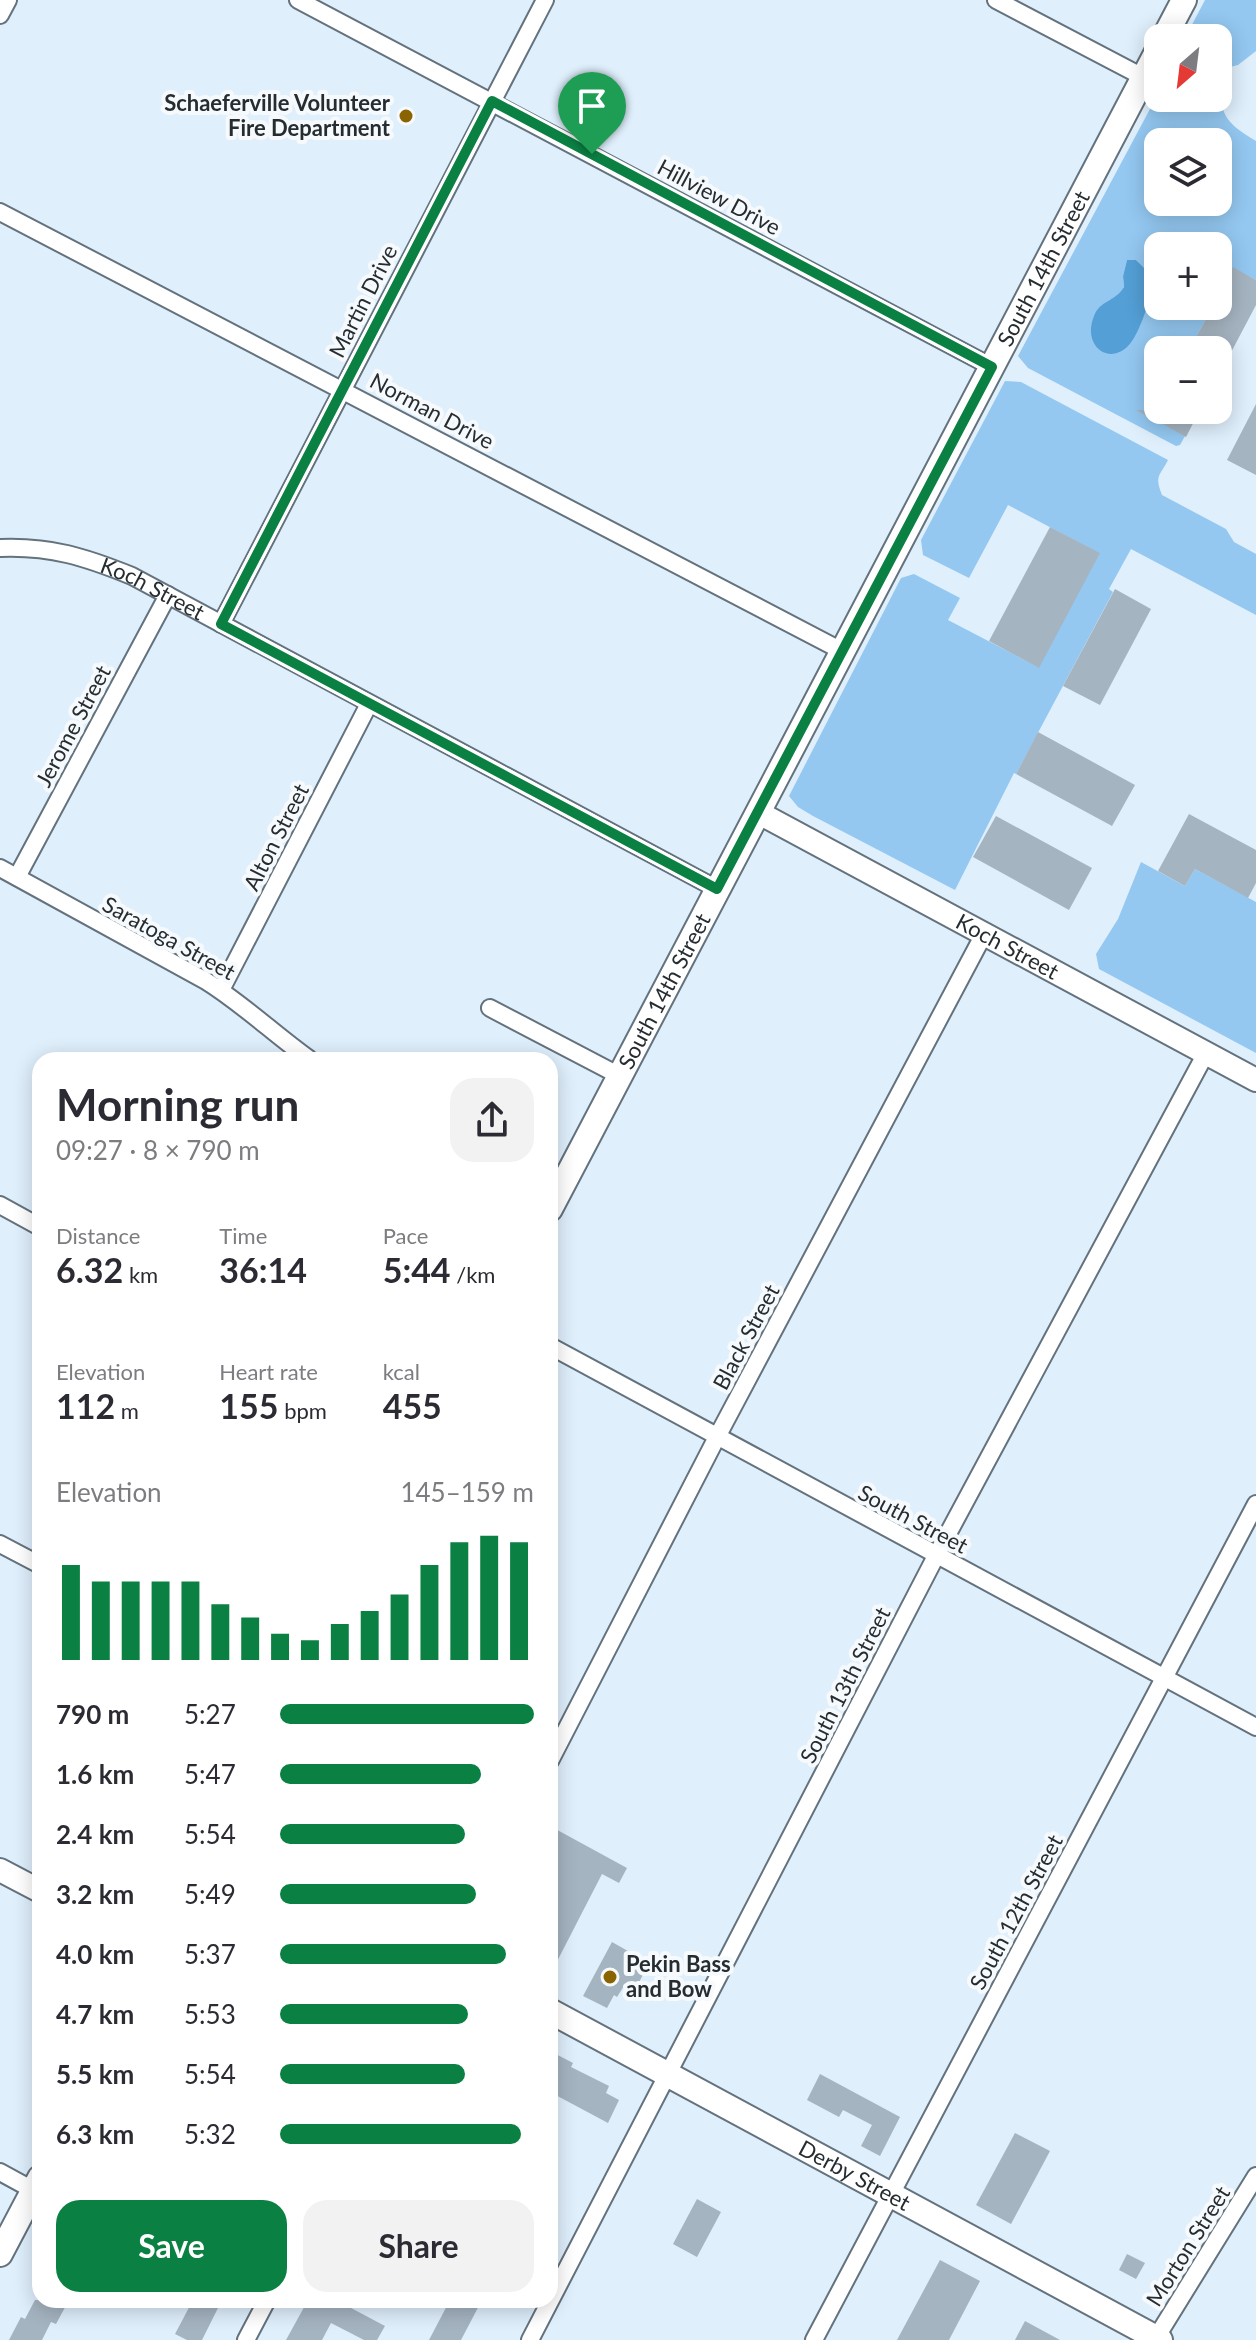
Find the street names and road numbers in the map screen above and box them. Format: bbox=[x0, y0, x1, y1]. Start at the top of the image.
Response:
street label: Hillview Drive bbox=[653, 153, 785, 240]
street label: South 14th Street bbox=[991, 186, 1095, 351]
street label: Martin Drive bbox=[323, 240, 402, 362]
street label: Norman Drive bbox=[366, 367, 499, 454]
street label: Koch Street bbox=[97, 551, 209, 625]
street label: Jerome Street bbox=[29, 660, 116, 791]
street label: Alton Street bbox=[237, 779, 314, 895]
street label: Saratoga Street bbox=[98, 890, 240, 985]
street label: Koch Street bbox=[952, 907, 1064, 985]
street label: South 14th Street bbox=[612, 909, 716, 1073]
street label: Black Street bbox=[707, 1279, 785, 1394]
street label: South Street bbox=[854, 1478, 973, 1559]
street label: South 13th Street bbox=[794, 1602, 896, 1767]
street label: South 12th Street bbox=[963, 1830, 1068, 1994]
street label: Derby Street bbox=[794, 2134, 915, 2216]
street label: Morton Street bbox=[1140, 2181, 1235, 2311]

